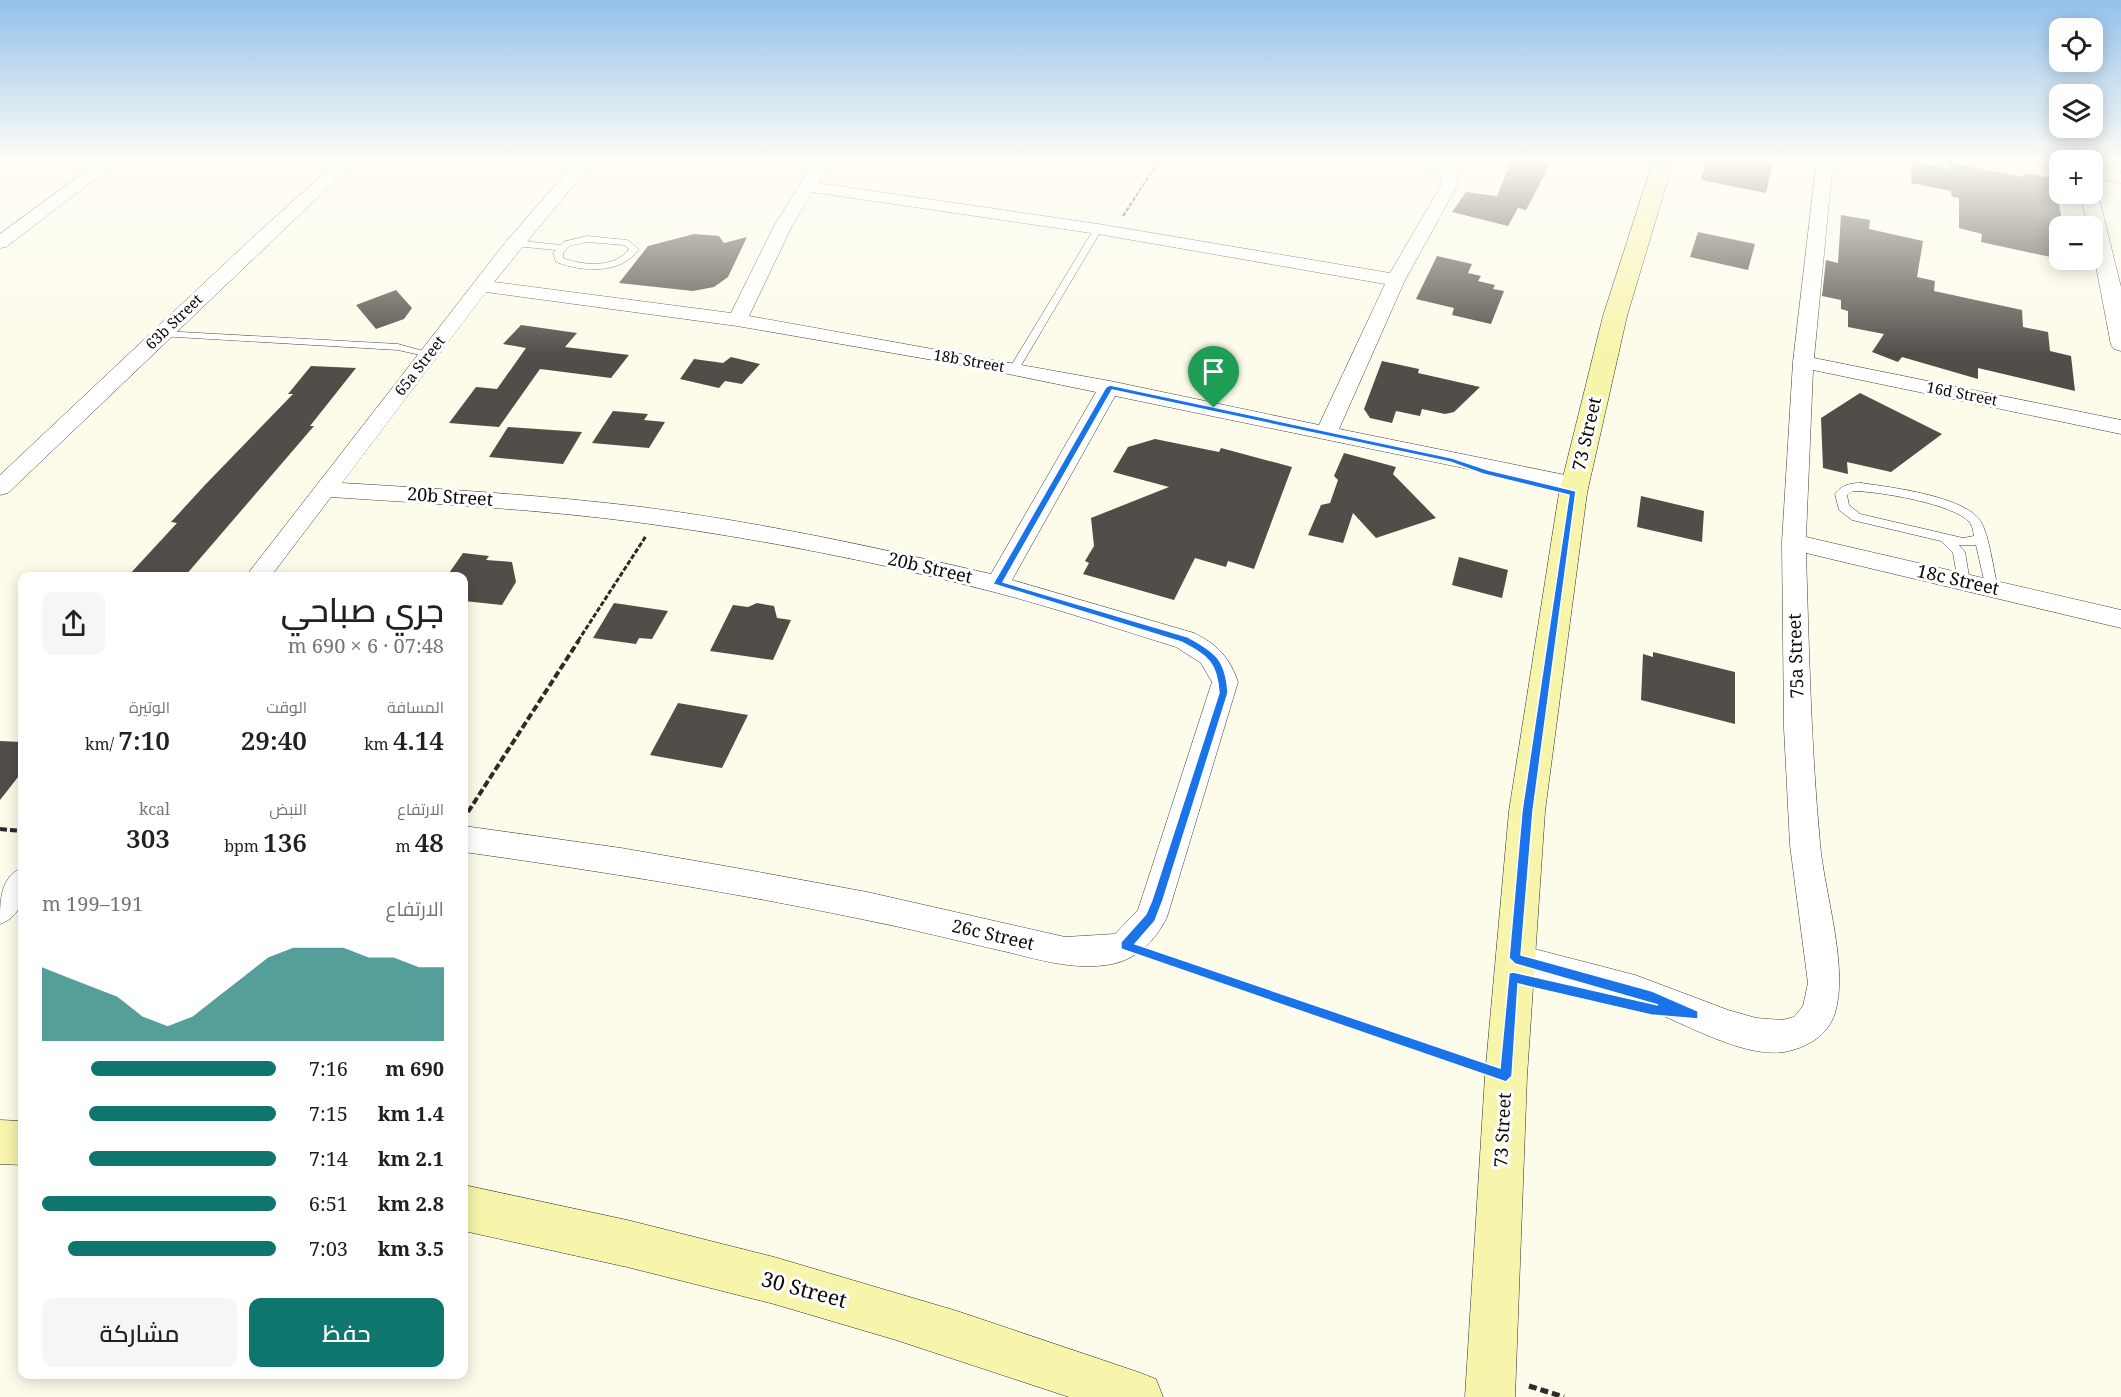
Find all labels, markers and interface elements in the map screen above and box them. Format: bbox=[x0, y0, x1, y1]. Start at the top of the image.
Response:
map controls bbox=[2049, 18, 2103, 270]
button: locate bbox=[2049, 18, 2103, 72]
button: layers bbox=[2049, 84, 2103, 138]
button: + bbox=[2049, 150, 2103, 204]
button: − bbox=[2049, 216, 2103, 270]
street label: 63b Street bbox=[141, 289, 206, 353]
street label: 65a Street bbox=[389, 331, 449, 399]
street label: 18b Street bbox=[932, 344, 1006, 376]
pin bbox=[1188, 346, 1239, 408]
icon: arrive bbox=[1197, 355, 1230, 388]
street label: 16d Street bbox=[1925, 376, 1999, 410]
street label: 73 Street bbox=[1566, 395, 1606, 473]
street label: 20b Street bbox=[406, 481, 494, 511]
street label: 20b Street bbox=[886, 546, 975, 588]
street label: 18c Street bbox=[1915, 558, 2002, 600]
text: جري صباحي bbox=[281, 587, 444, 632]
button: share bbox=[42, 592, 105, 655]
street label: 75a Street bbox=[1782, 613, 1808, 699]
text: 07:48 · 6 × 690 m bbox=[288, 632, 444, 659]
text: الوتيرة bbox=[129, 696, 170, 718]
text: الوقت bbox=[266, 696, 307, 718]
text: المسافة bbox=[387, 696, 444, 718]
text: 7:10 bbox=[118, 722, 170, 758]
text: 29:40 bbox=[241, 722, 307, 758]
text: 4.14 bbox=[393, 722, 444, 758]
text: /km bbox=[85, 733, 118, 755]
text: km bbox=[364, 733, 393, 755]
text: kcal bbox=[139, 798, 170, 820]
text: النبض bbox=[269, 798, 307, 820]
text: الارتفاع bbox=[397, 798, 444, 820]
text: 303 bbox=[126, 820, 170, 856]
text: 136 bbox=[263, 824, 307, 860]
text: 48 bbox=[415, 824, 444, 860]
text: bpm bbox=[224, 835, 263, 857]
text: m bbox=[395, 835, 415, 857]
text: 191–199 m bbox=[42, 890, 143, 917]
text: الارتفاع bbox=[385, 895, 444, 922]
street label: 26c Street bbox=[950, 913, 1037, 955]
text: 7:16 bbox=[309, 1055, 348, 1082]
text: 690 m bbox=[385, 1055, 444, 1082]
street label: 73 Street bbox=[1488, 1092, 1516, 1168]
text: 7:15 bbox=[309, 1100, 348, 1127]
text: 1.4 km bbox=[378, 1100, 444, 1127]
text: 7:14 bbox=[309, 1145, 348, 1172]
text: 2.1 km bbox=[378, 1145, 444, 1172]
text: 6:51 bbox=[309, 1190, 348, 1217]
text: 2.8 km bbox=[378, 1190, 444, 1217]
text: 7:03 bbox=[309, 1235, 348, 1262]
text: 3.5 km bbox=[378, 1235, 444, 1262]
street label: 30 Street bbox=[758, 1264, 850, 1314]
button: مشاركة bbox=[42, 1298, 237, 1367]
button: حفظ bbox=[249, 1298, 444, 1367]

